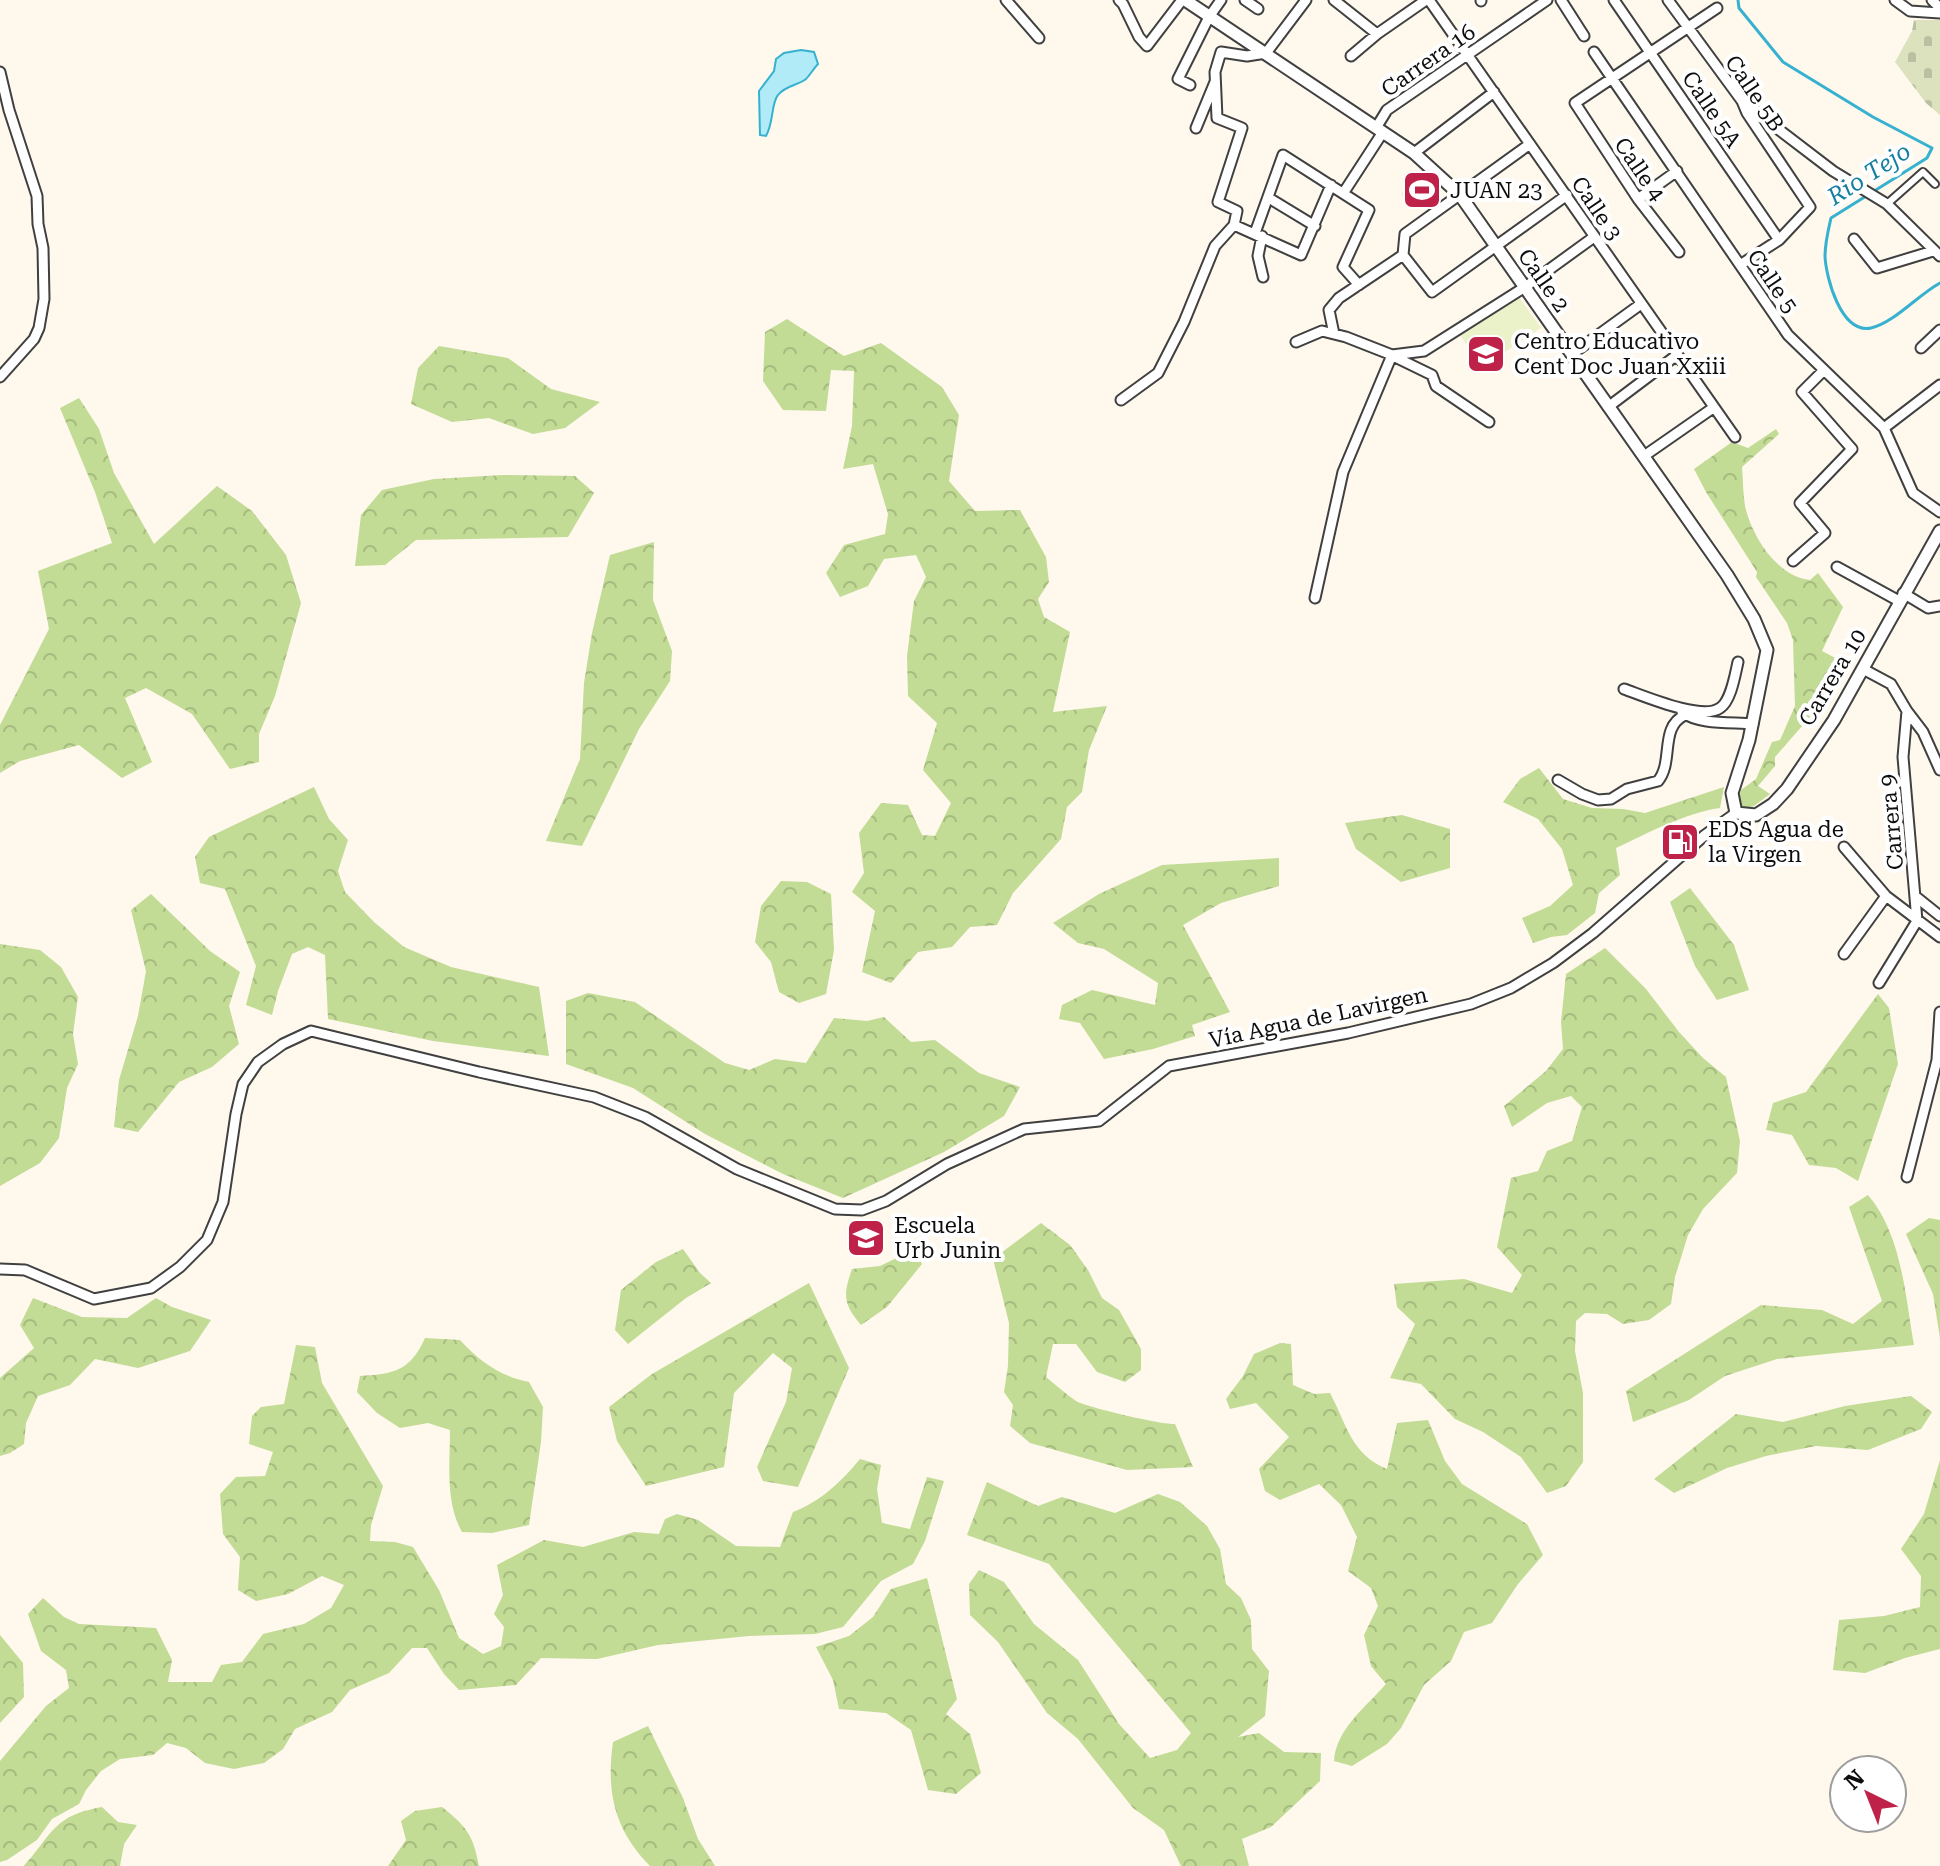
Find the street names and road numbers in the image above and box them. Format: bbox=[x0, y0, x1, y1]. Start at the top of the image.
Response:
street label: Carrera 16 bbox=[1377, 19, 1480, 102]
street label: Calle 5B bbox=[1720, 51, 1789, 136]
street label: Calle 5A bbox=[1677, 66, 1747, 153]
street label: Calle 4 bbox=[1609, 133, 1670, 206]
street label: Calle 3 bbox=[1566, 172, 1627, 245]
street label: Calle 2 bbox=[1513, 244, 1574, 317]
street label: Calle 5 bbox=[1742, 245, 1803, 318]
street label: Carrera 10 bbox=[1794, 624, 1871, 730]
street label: Carrera 9 bbox=[1875, 773, 1908, 871]
street label: Vía Agua de Lavirgen bbox=[1207, 982, 1430, 1053]

